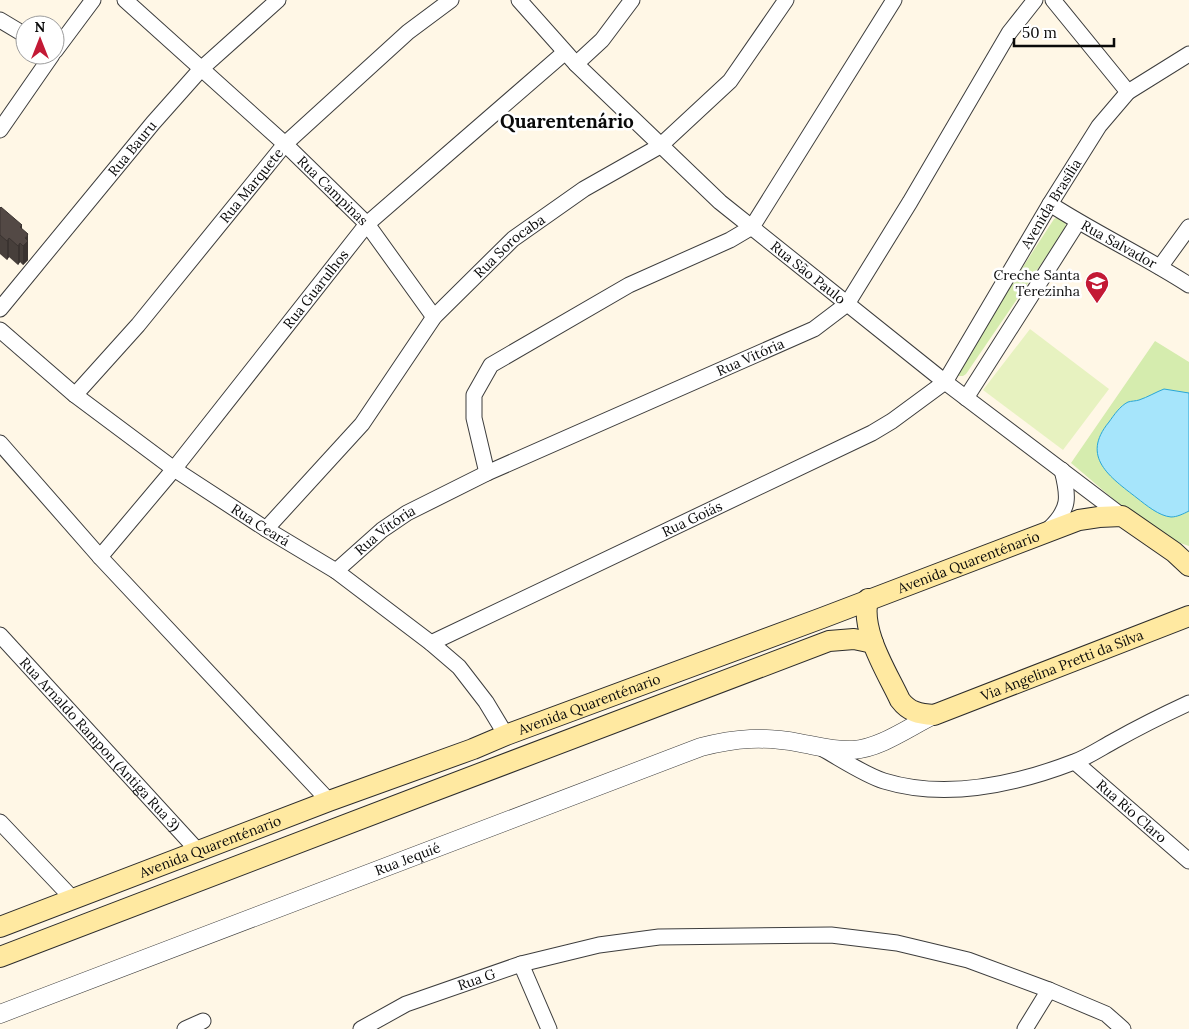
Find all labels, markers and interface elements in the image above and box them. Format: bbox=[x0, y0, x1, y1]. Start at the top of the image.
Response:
north arrow bbox=[15, 15, 65, 65]
scale bar bbox=[1014, 15, 1114, 47]
text: N bbox=[35, 18, 46, 36]
text: 50 m bbox=[1022, 23, 1057, 42]
district label: Quarentenário bbox=[500, 109, 634, 133]
street label: Rua Bauru bbox=[104, 117, 160, 180]
street label: Rua Marquete bbox=[216, 144, 287, 226]
street label: Rua Campinas bbox=[294, 152, 372, 229]
street label: Avenida Brasília bbox=[1016, 155, 1085, 253]
street label: Rua Sorocaba bbox=[470, 210, 548, 282]
street label: Rua Salvador bbox=[1078, 216, 1160, 273]
street label: Rua São Paulo bbox=[767, 237, 849, 308]
street label: Rua Guarulhos bbox=[279, 246, 352, 332]
place label: Creche Santa Terezinha bbox=[993, 266, 1080, 300]
school or university icon: Creche Santa Terezinha bbox=[1084, 270, 1110, 304]
street label: Rua Vitória bbox=[714, 334, 787, 380]
street label: Rua Goiás bbox=[659, 497, 725, 541]
street label: Rua Ceará bbox=[228, 500, 293, 550]
street label: Rua Vitória bbox=[351, 501, 418, 559]
street label: Avenida Quarenténario bbox=[894, 527, 1042, 598]
street label: Via Angelina Pretti da Silva bbox=[977, 626, 1146, 705]
street label: Rua Arnaldo Rampon (Antiga Rua 3) bbox=[16, 654, 184, 835]
street label: Avenida Quarenténario bbox=[515, 670, 663, 739]
street label: Rua Rio Claro bbox=[1093, 776, 1171, 847]
street label: Avenida Quarenténario bbox=[136, 811, 284, 882]
street label: Rua Jequié bbox=[372, 838, 443, 879]
street label: Rua G bbox=[455, 965, 498, 994]

